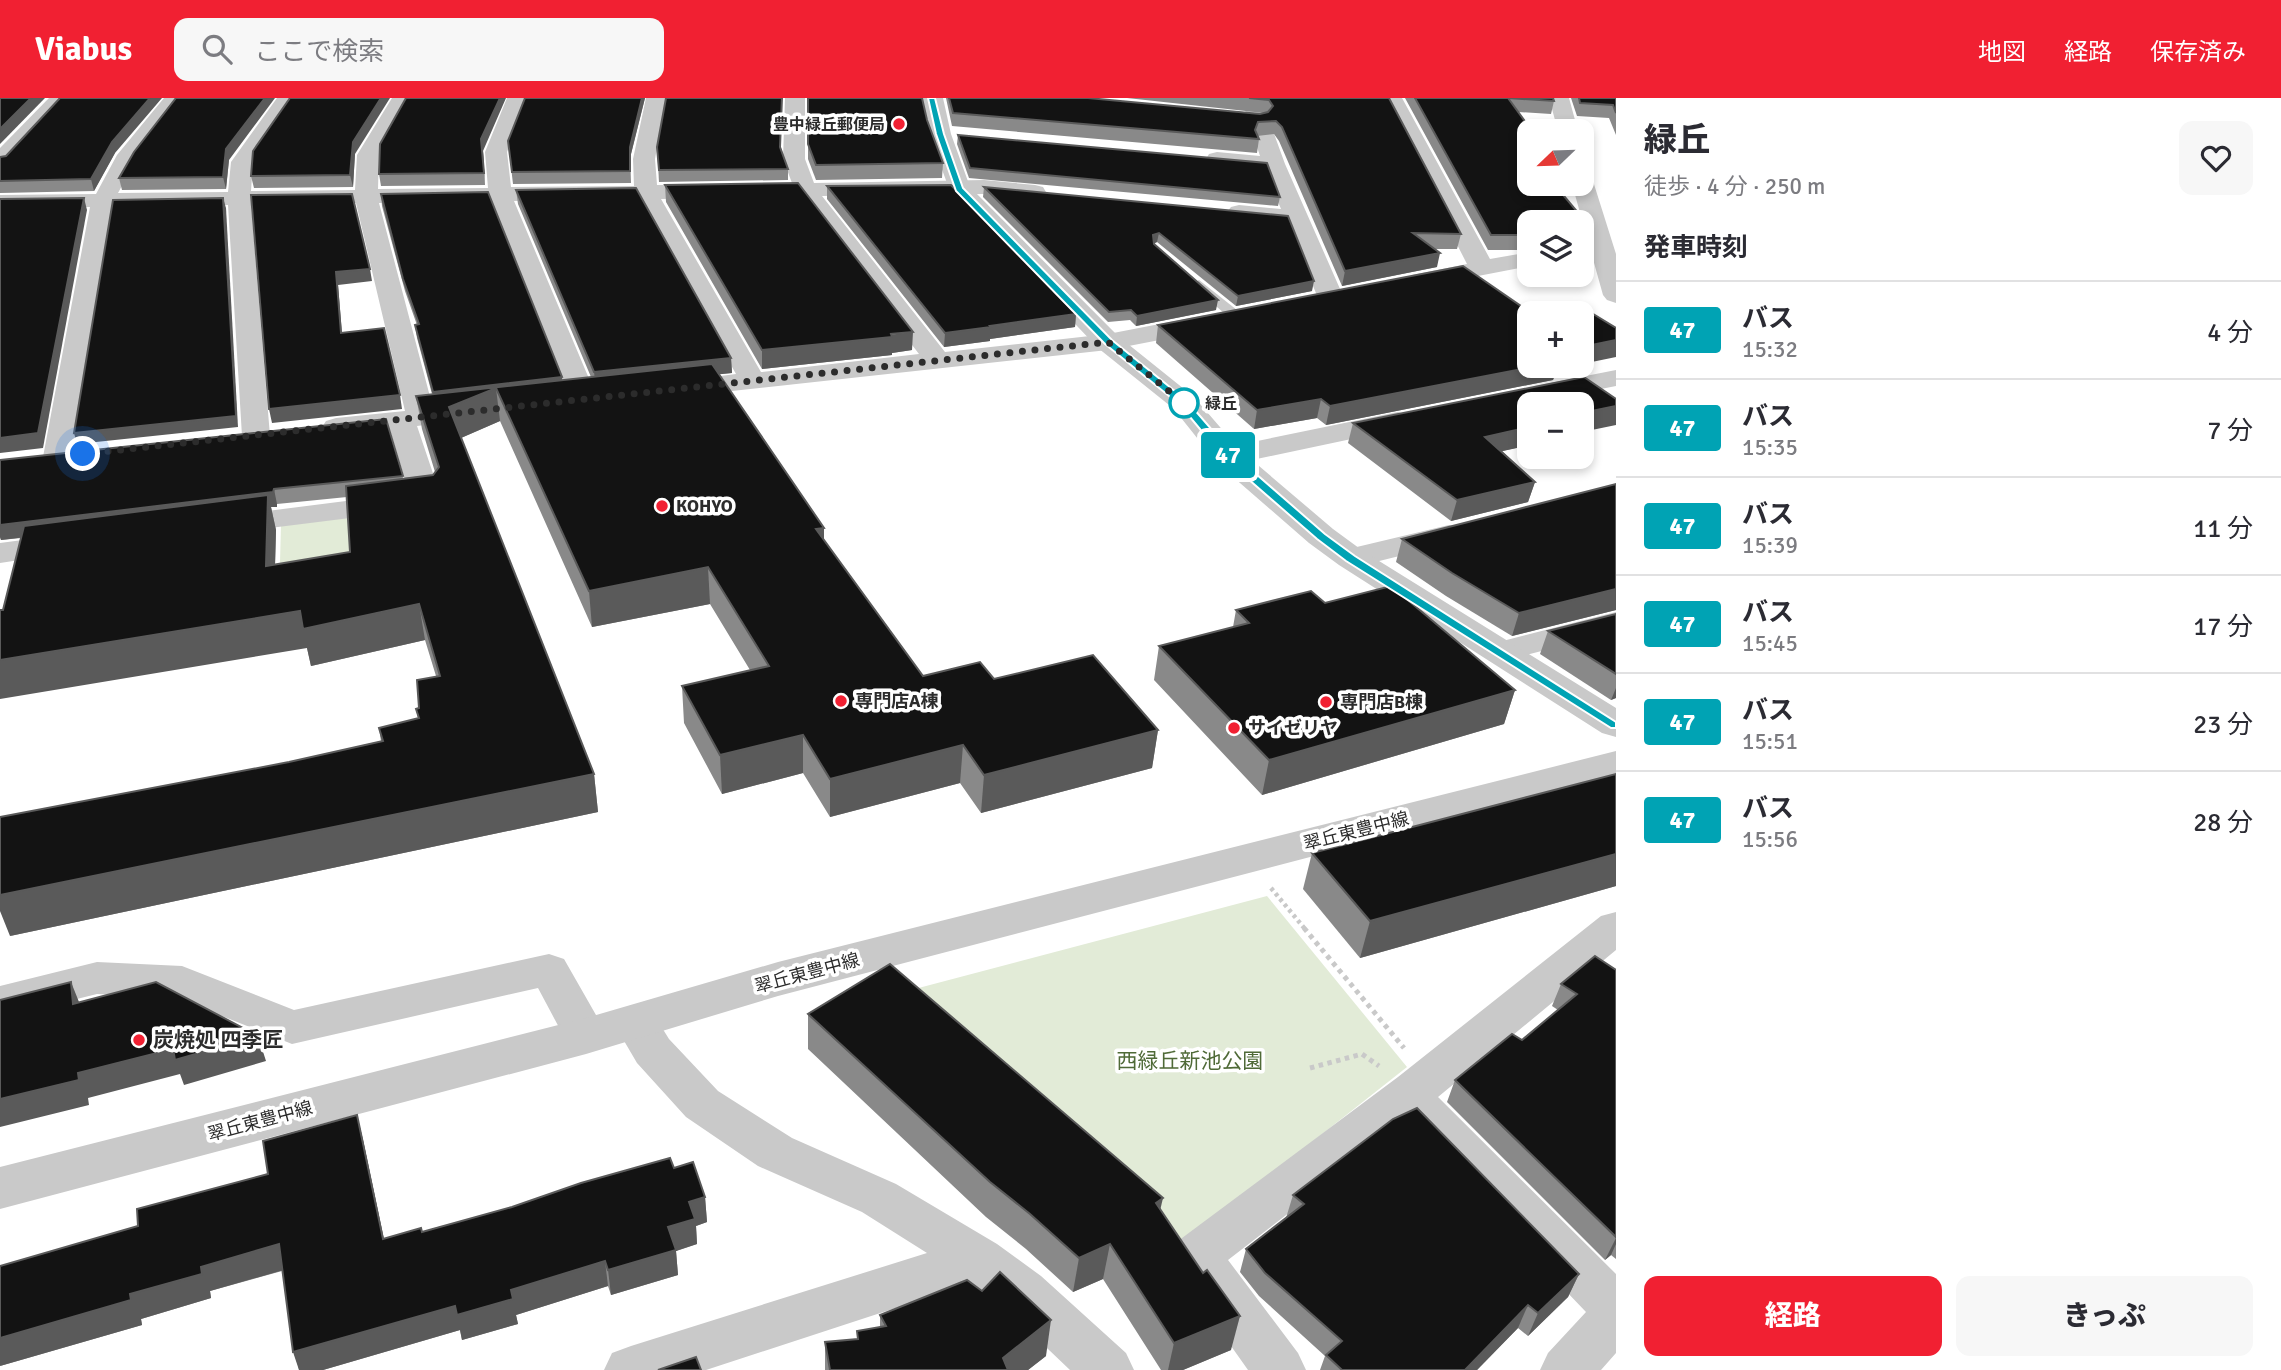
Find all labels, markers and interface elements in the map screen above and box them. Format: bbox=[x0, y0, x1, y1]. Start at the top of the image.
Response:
search box bbox=[174, 18, 664, 81]
text: Viabus bbox=[35, 29, 132, 70]
icon: search bbox=[198, 30, 236, 68]
text: ここで検索 bbox=[254, 36, 384, 68]
text: 地図 bbox=[1978, 37, 2026, 67]
text: 経路 bbox=[2064, 37, 2112, 67]
text: 保存済み bbox=[2150, 37, 2246, 67]
place label: 豊中緑丘郵便局 bbox=[773, 115, 885, 135]
marker: 豊中緑丘郵便局 bbox=[891, 116, 907, 132]
north arrow bbox=[1517, 119, 1594, 196]
map controls bbox=[1517, 119, 1594, 469]
text: 緑丘 bbox=[1644, 120, 1710, 161]
button: heart bbox=[2179, 121, 2253, 195]
text: 徒歩 · 4 分 · 250 m bbox=[1644, 172, 1825, 201]
button: layers bbox=[1517, 210, 1594, 287]
text: 発車時刻 bbox=[1644, 232, 1748, 264]
button: + bbox=[1517, 301, 1594, 378]
text: バス bbox=[1742, 303, 1794, 335]
text: 47 bbox=[1670, 315, 1695, 345]
text: 4 分 bbox=[2207, 317, 2253, 349]
text: 15:32 bbox=[1742, 335, 1798, 364]
marker: 緑丘 bbox=[1169, 388, 1199, 418]
button: − bbox=[1517, 392, 1594, 469]
place label: 緑丘 bbox=[1205, 394, 1237, 414]
text: バス bbox=[1742, 401, 1794, 433]
text: 47 bbox=[1670, 413, 1695, 443]
text: 7 分 bbox=[2207, 415, 2253, 447]
line badge: 47 bbox=[1196, 432, 1260, 478]
text: 15:35 bbox=[1742, 433, 1798, 462]
your location bbox=[65, 436, 100, 471]
text: 47 bbox=[1215, 440, 1241, 470]
place label: KOHYO bbox=[676, 495, 733, 517]
marker: KOHYO bbox=[654, 498, 670, 514]
text: バス bbox=[1742, 499, 1794, 531]
text: 47 bbox=[1670, 511, 1695, 541]
text: 11 分 bbox=[2193, 513, 2253, 545]
text: 15:39 bbox=[1742, 531, 1798, 560]
text: バス bbox=[1742, 597, 1794, 629]
text: 47 bbox=[1670, 609, 1695, 639]
text: 17 分 bbox=[2193, 611, 2253, 643]
text: 15:45 bbox=[1742, 629, 1798, 658]
place label: 専門店A棟 bbox=[855, 690, 938, 712]
place label: 専門店B棟 bbox=[1340, 691, 1423, 713]
marker: 専門店A棟 bbox=[833, 693, 849, 709]
marker: 専門店B棟 bbox=[1318, 694, 1334, 710]
text: バス bbox=[1742, 695, 1794, 727]
text: 47 bbox=[1670, 707, 1695, 737]
text: 23 分 bbox=[2193, 709, 2253, 741]
place label: サイゼリヤ bbox=[1248, 717, 1338, 739]
marker: サイゼリヤ bbox=[1226, 720, 1242, 736]
text: 15:51 bbox=[1742, 727, 1798, 756]
text: バス bbox=[1742, 793, 1794, 825]
text: 47 bbox=[1670, 805, 1695, 835]
street label: 翠丘東豊中線 bbox=[1301, 807, 1411, 855]
text: 28 分 bbox=[2193, 807, 2253, 839]
text: 15:56 bbox=[1742, 825, 1798, 854]
street label: 翠丘東豊中線 bbox=[752, 948, 862, 998]
place label: 炭焼処 四季匠 bbox=[153, 1027, 284, 1053]
marker: 炭焼処 四季匠 bbox=[131, 1032, 147, 1048]
park label: 西緑丘新池公園 bbox=[1117, 1048, 1264, 1074]
street label: 翠丘東豊中線 bbox=[205, 1096, 315, 1146]
button: 経路 bbox=[1644, 1276, 1942, 1356]
button: きっぷ bbox=[1956, 1276, 2253, 1356]

